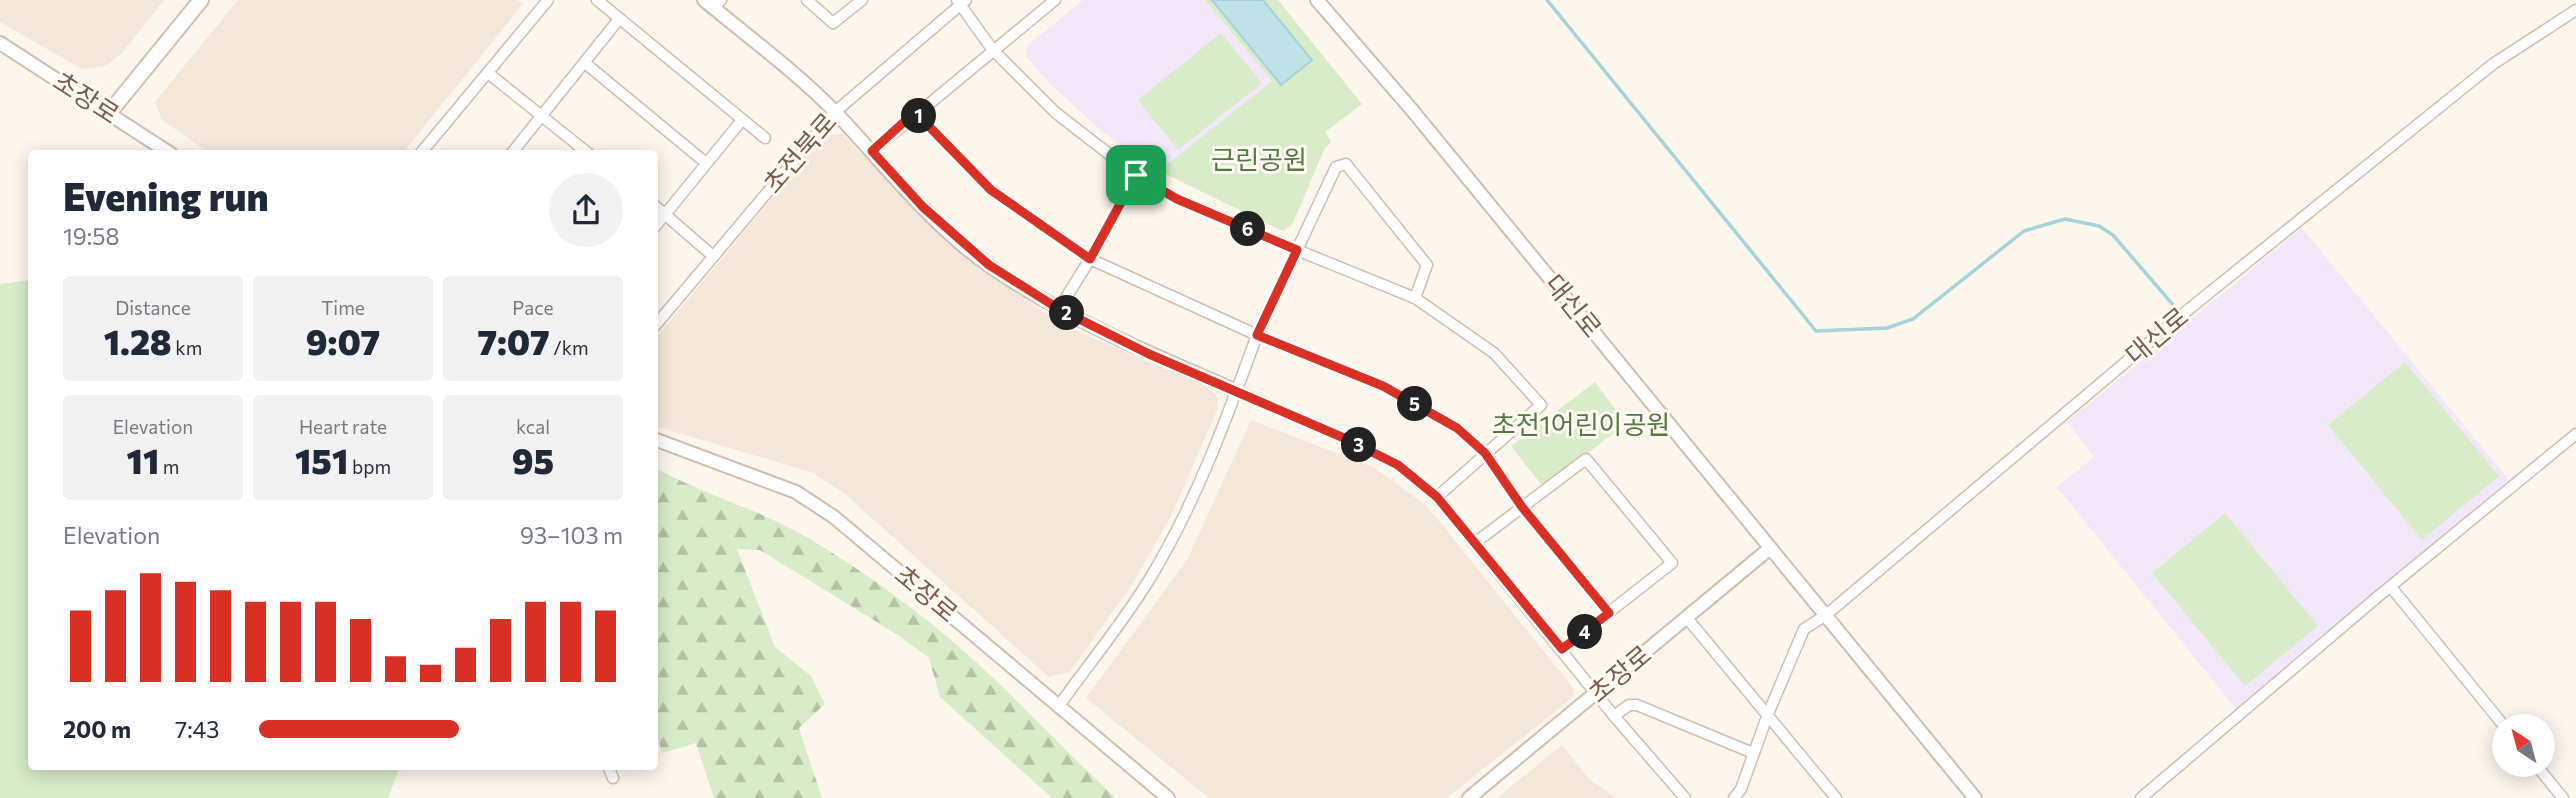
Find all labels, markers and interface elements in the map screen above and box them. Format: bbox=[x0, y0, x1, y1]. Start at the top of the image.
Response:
street label: 초장로 bbox=[48, 64, 125, 129]
pin: 1 bbox=[902, 99, 936, 134]
text: 1 bbox=[914, 104, 923, 127]
street label: 초전북로 bbox=[756, 106, 842, 198]
park label: 근린공원 bbox=[1211, 143, 1307, 174]
pin bbox=[1106, 145, 1166, 205]
icon: arrive bbox=[1117, 156, 1155, 194]
text: Evening run bbox=[63, 172, 269, 219]
button: share bbox=[549, 173, 623, 247]
pin: 6 bbox=[1230, 212, 1266, 246]
text: 6 bbox=[1242, 217, 1253, 240]
text: 19:58 bbox=[63, 222, 119, 250]
street label: 대신로 bbox=[1540, 267, 1609, 343]
text: Distance bbox=[115, 296, 191, 319]
text: Time bbox=[321, 296, 365, 319]
text: Pace bbox=[512, 296, 554, 319]
pin: 2 bbox=[1050, 296, 1084, 330]
street label: 대신로 bbox=[2119, 300, 2193, 370]
text: 2 bbox=[1061, 301, 1072, 324]
text: 1.28 bbox=[104, 319, 172, 362]
text: 9:07 bbox=[306, 319, 380, 362]
text: 7:07 bbox=[477, 319, 550, 362]
text: km bbox=[172, 336, 202, 359]
text: /km bbox=[550, 336, 589, 359]
pin: 5 bbox=[1398, 386, 1432, 422]
text: 5 bbox=[1409, 392, 1420, 415]
park label: 초전1어린이공원 bbox=[1492, 408, 1670, 439]
text: Elevation bbox=[113, 415, 193, 438]
text: Heart rate bbox=[299, 415, 387, 438]
text: kcal bbox=[516, 415, 550, 438]
pin: 3 bbox=[1342, 428, 1376, 462]
text: 3 bbox=[1353, 433, 1364, 456]
text: 11 bbox=[127, 438, 159, 481]
text: 151 bbox=[295, 438, 348, 481]
text: 95 bbox=[512, 438, 554, 481]
text: m bbox=[159, 455, 179, 478]
text: bpm bbox=[348, 455, 391, 478]
text: Elevation bbox=[63, 521, 160, 549]
text: 93–103 m bbox=[520, 521, 623, 549]
street label: 초장로 bbox=[890, 558, 964, 628]
pin: 4 bbox=[1568, 614, 1602, 650]
text: 4 bbox=[1579, 620, 1590, 643]
street label: 초장로 bbox=[1582, 638, 1656, 708]
north arrow bbox=[2492, 714, 2555, 777]
map controls bbox=[2492, 714, 2555, 777]
text: 200 m bbox=[63, 715, 131, 743]
text: 7:43 bbox=[175, 715, 220, 743]

